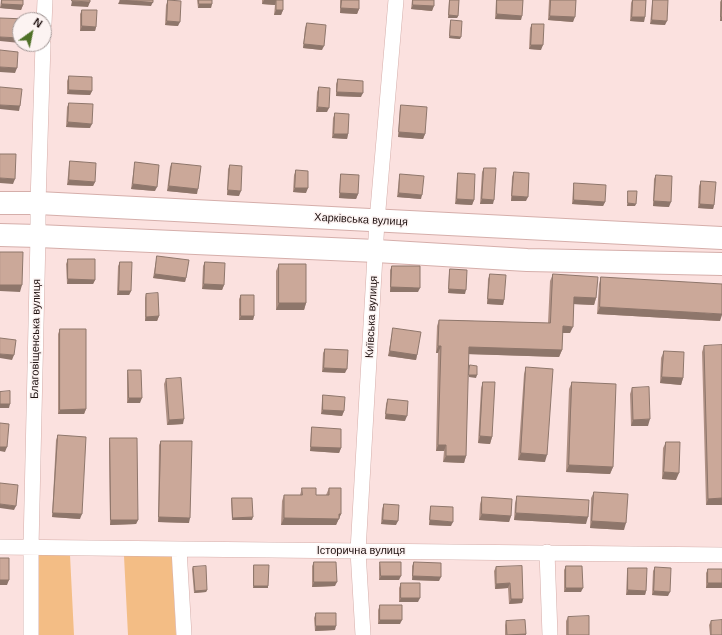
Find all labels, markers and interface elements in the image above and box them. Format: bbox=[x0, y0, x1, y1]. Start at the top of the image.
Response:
north arrow bbox=[12, 12, 52, 52]
text: N bbox=[31, 16, 45, 30]
street label: Харківська вулиця bbox=[314, 211, 408, 229]
street label: Київська вулиця bbox=[363, 275, 381, 359]
street label: Благовіщенська вулиця bbox=[28, 279, 44, 399]
street label: Історична вулиця bbox=[317, 544, 405, 558]

